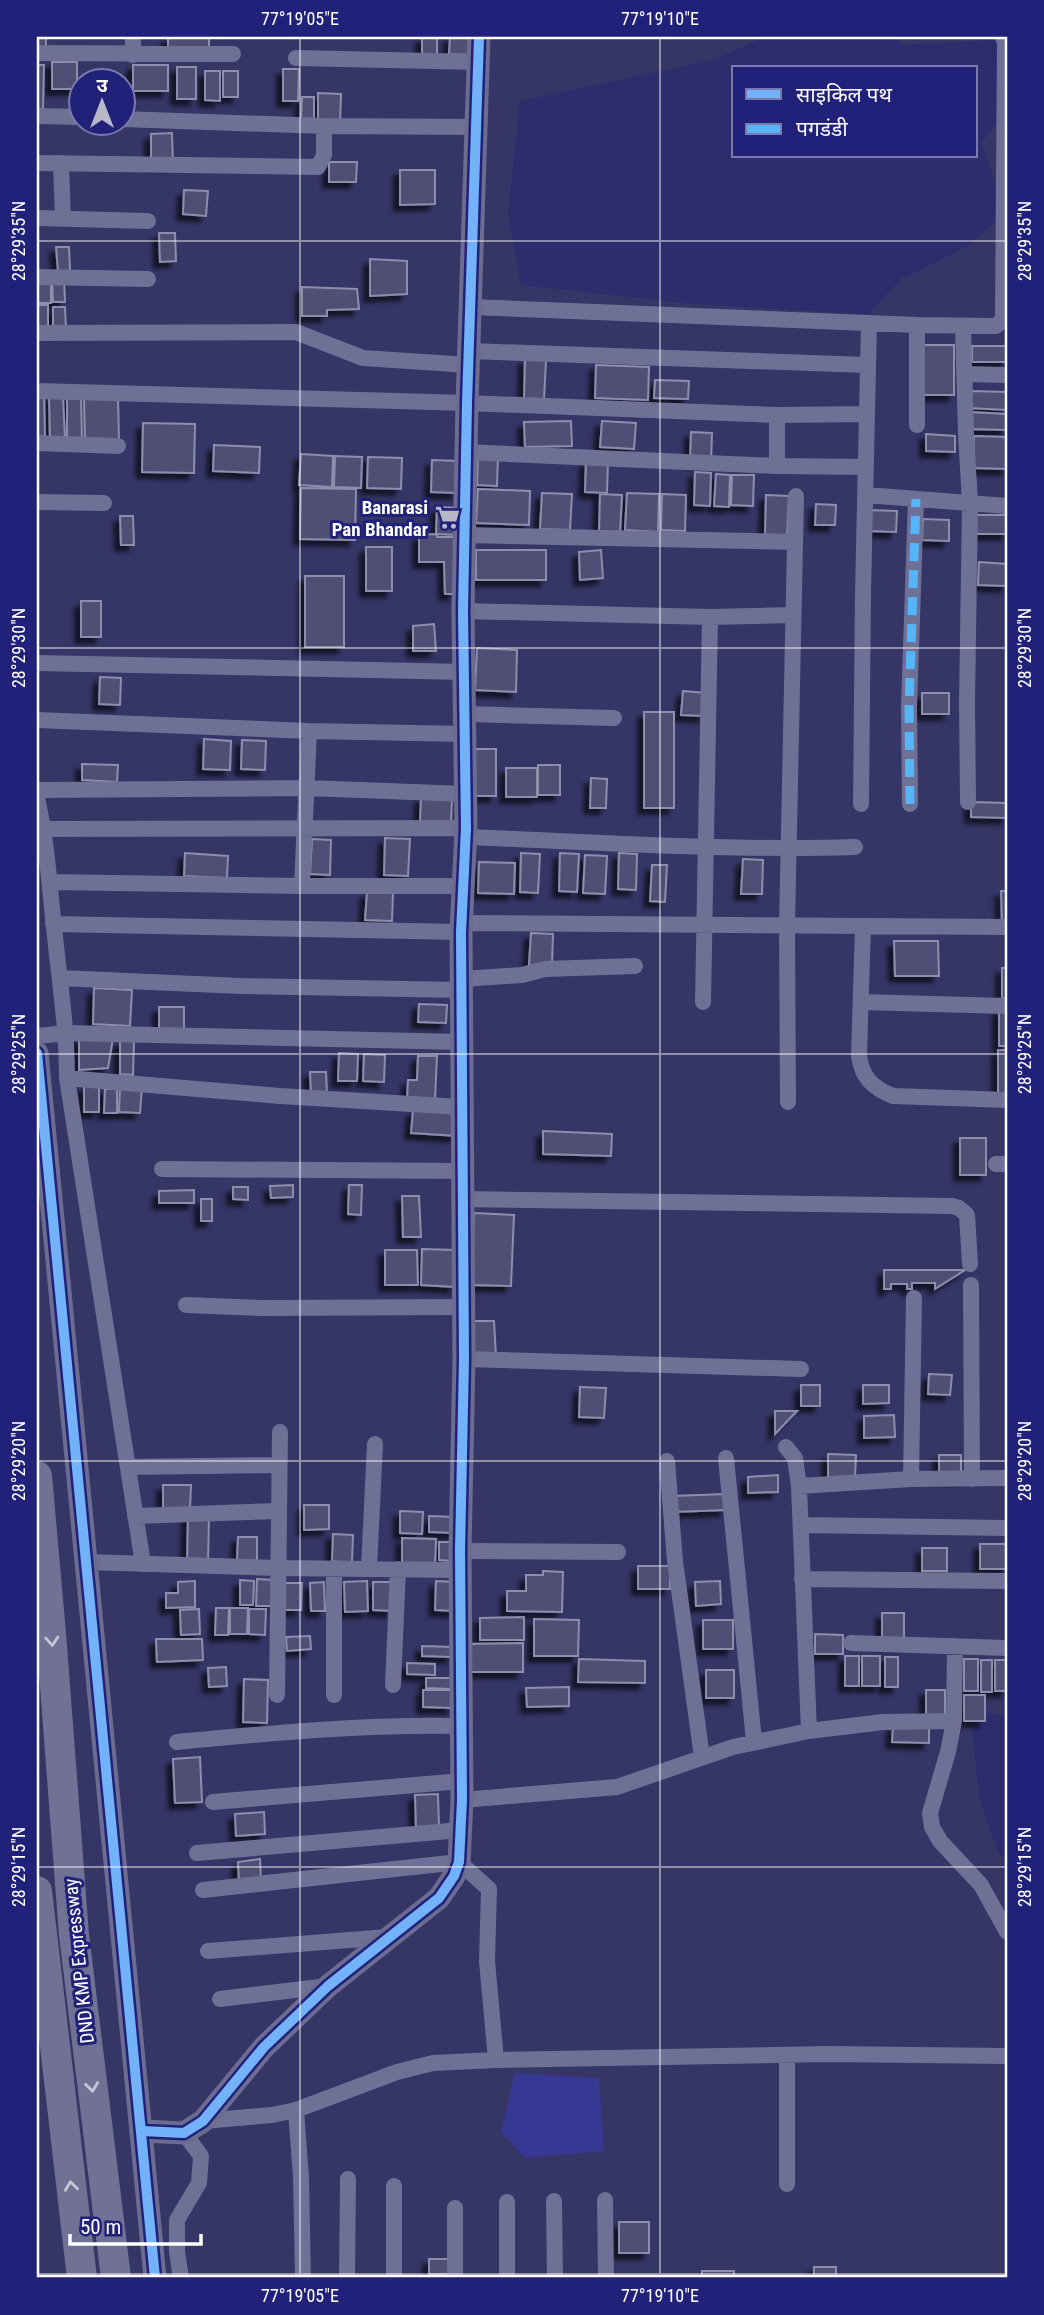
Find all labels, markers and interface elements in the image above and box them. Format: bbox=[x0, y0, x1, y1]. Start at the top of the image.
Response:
text: 77°19'05"E bbox=[261, 8, 339, 29]
text: 77°19'10"E bbox=[621, 8, 699, 29]
north arrow bbox=[66, 66, 136, 136]
legend bbox=[732, 66, 978, 158]
text: उ bbox=[96, 74, 108, 97]
text: साइकिल पथ bbox=[796, 83, 892, 107]
text: पगडंडी bbox=[796, 117, 848, 141]
text: 28°29'35"N bbox=[8, 201, 29, 281]
text: 28°29'35"N bbox=[1014, 201, 1035, 281]
place label: Banarasi Pan Bhandar bbox=[332, 496, 428, 541]
supermarket icon: Banarasi Pan Bhandar bbox=[434, 504, 462, 532]
text: 28°29'30"N bbox=[8, 608, 29, 688]
text: 28°29'30"N bbox=[1014, 608, 1035, 688]
text: 28°29'25"N bbox=[8, 1014, 29, 1094]
text: 28°29'25"N bbox=[1014, 1014, 1035, 1094]
text: 28°29'20"N bbox=[8, 1421, 29, 1501]
text: 28°29'20"N bbox=[1014, 1421, 1035, 1501]
one-way arrow bbox=[44, 1636, 59, 1647]
text: 28°29'15"N bbox=[8, 1827, 29, 1907]
text: 28°29'15"N bbox=[1014, 1827, 1035, 1907]
street label: DND KMP Expressway bbox=[59, 1877, 99, 2045]
one-way arrow bbox=[85, 2081, 100, 2093]
one-way arrow bbox=[64, 2180, 79, 2192]
scale bar bbox=[70, 2203, 201, 2247]
text: 50 m bbox=[80, 2215, 121, 2239]
text: 77°19'05"E bbox=[261, 2285, 339, 2306]
text: 77°19'10"E bbox=[621, 2285, 699, 2306]

